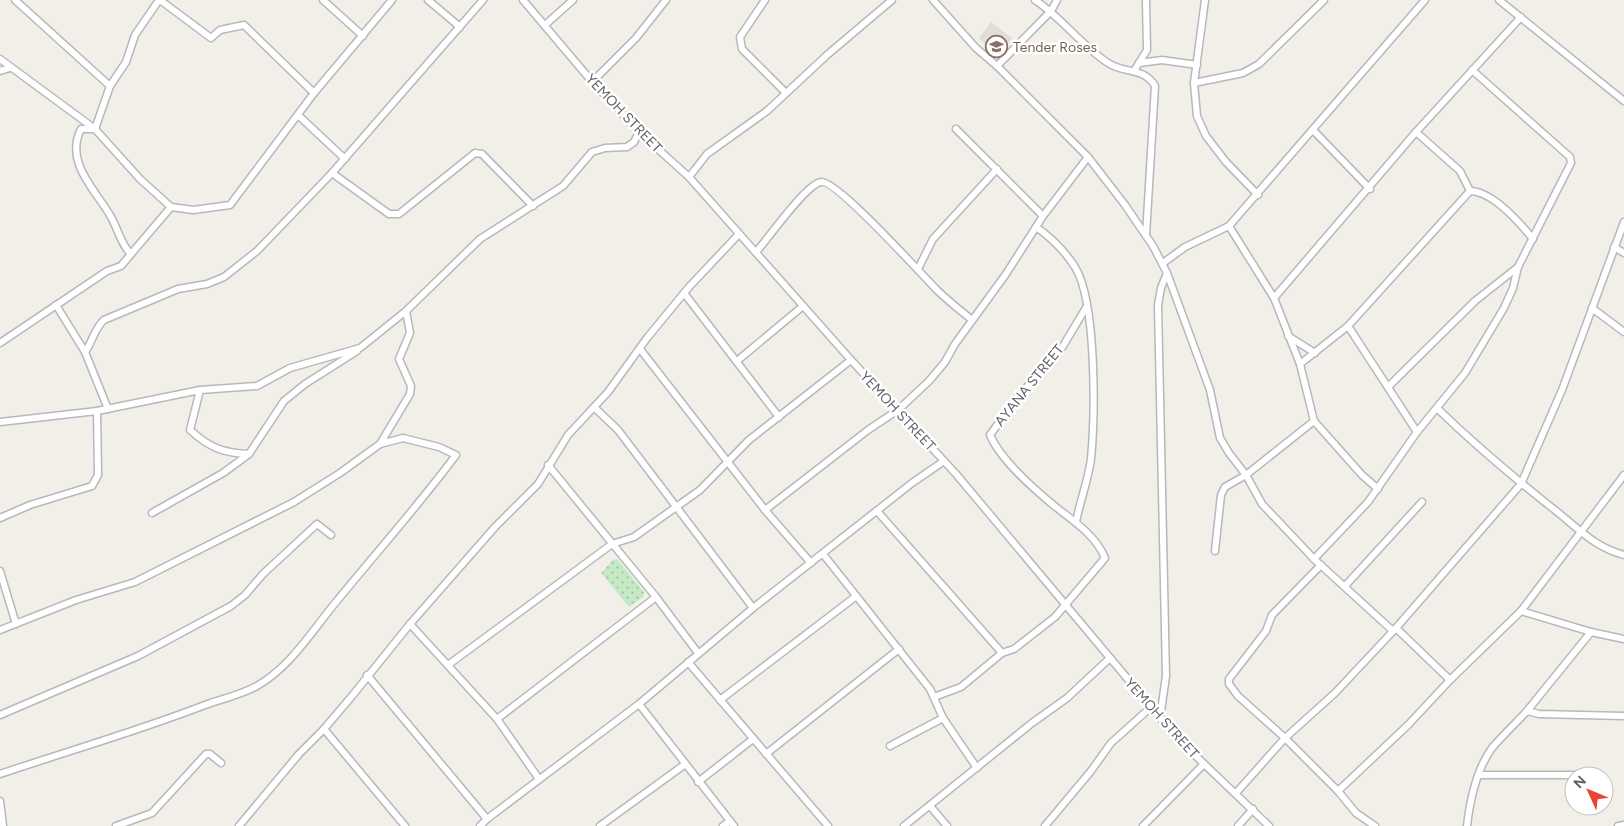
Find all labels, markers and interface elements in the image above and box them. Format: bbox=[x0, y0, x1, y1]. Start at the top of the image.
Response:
school or university icon: Tender Roses bbox=[985, 35, 1009, 59]
place label: Tender Roses bbox=[1013, 39, 1097, 56]
street label: YEMOH STREET bbox=[582, 70, 666, 156]
street label: AYANA STREET bbox=[991, 341, 1068, 430]
street label: YEMOH STREET bbox=[856, 368, 939, 455]
street label: YEMOH STREET bbox=[1121, 674, 1203, 762]
north arrow bbox=[1564, 766, 1614, 816]
text: N bbox=[1570, 773, 1590, 792]

